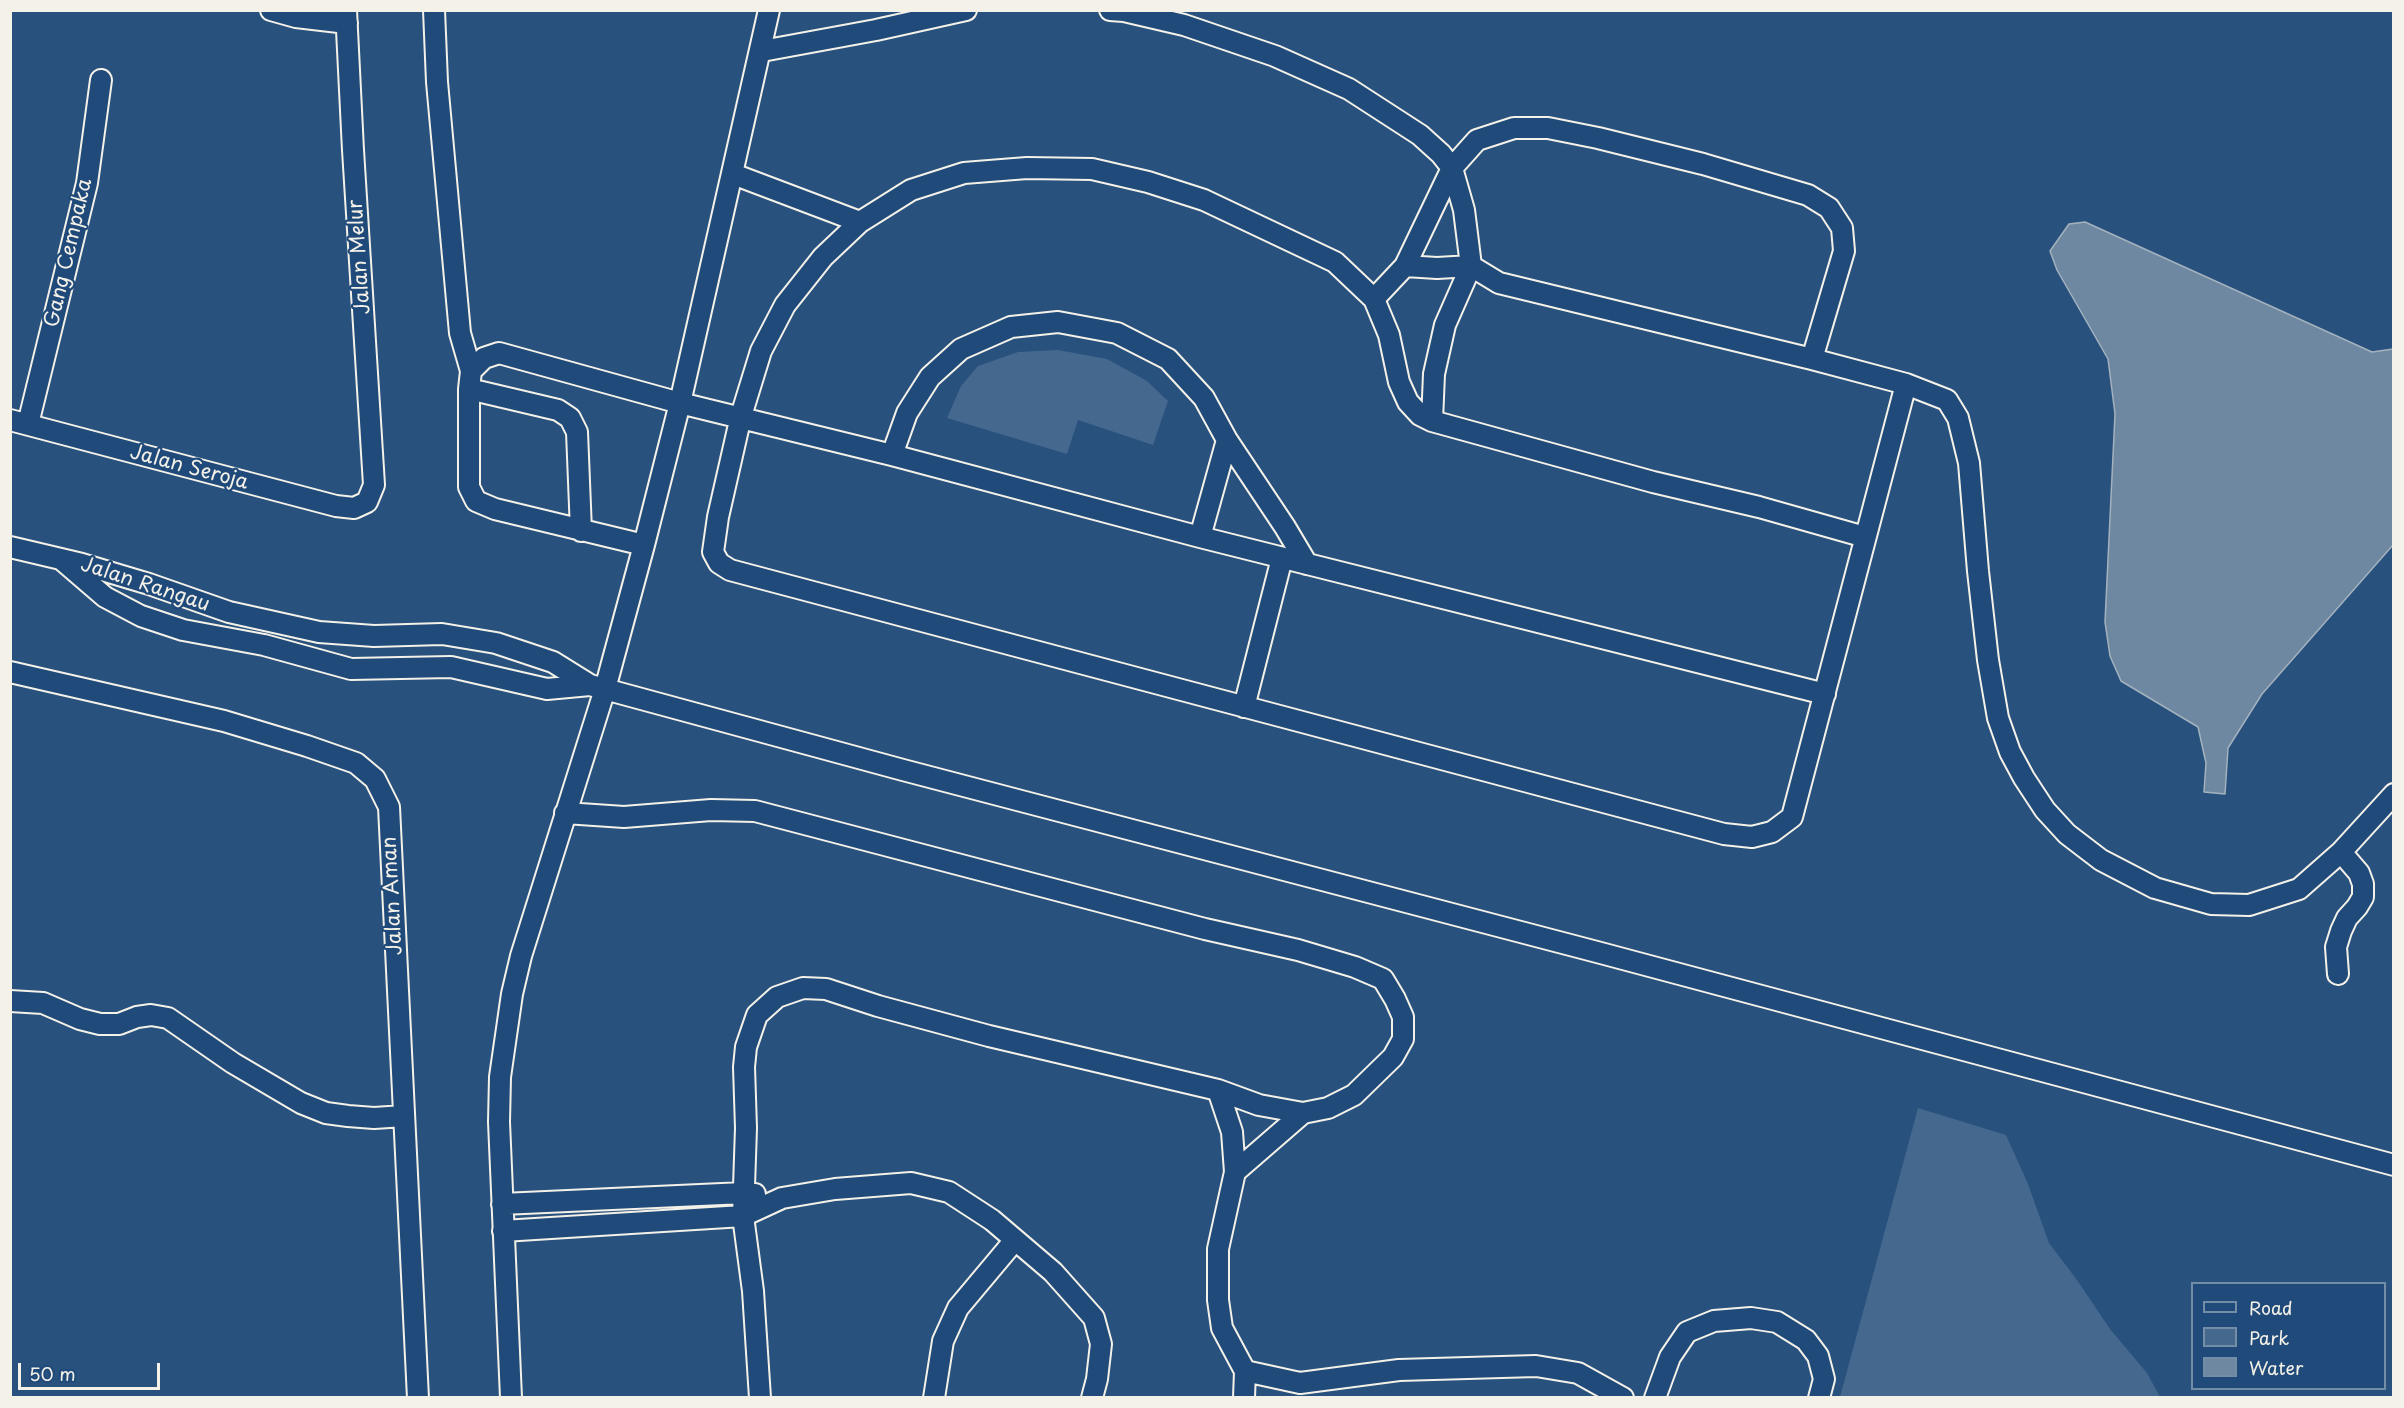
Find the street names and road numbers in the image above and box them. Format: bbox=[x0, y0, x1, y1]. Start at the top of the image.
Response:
street label: Gang Cempaka bbox=[40, 176, 98, 330]
street label: Jalan Melur bbox=[344, 199, 376, 315]
street label: Jalan Seroja bbox=[127, 441, 251, 495]
street label: Jalan Rangau bbox=[77, 553, 213, 617]
street label: Jalan Aman bbox=[378, 836, 408, 956]

